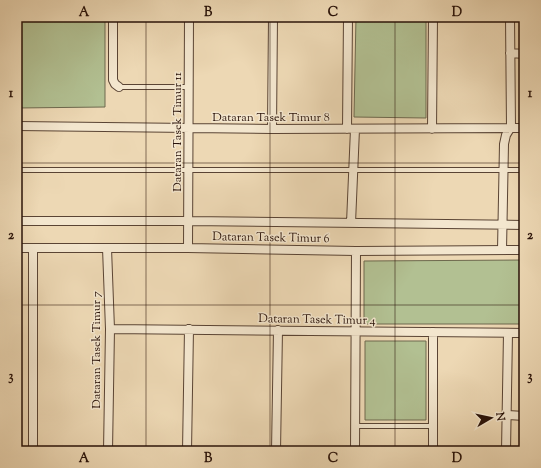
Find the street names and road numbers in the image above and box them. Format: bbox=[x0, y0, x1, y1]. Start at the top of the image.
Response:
street label: Dataran Tasek Timur 11 bbox=[169, 72, 187, 192]
street label: Dataran Tasek Timur 8 bbox=[212, 109, 330, 127]
street label: Dataran Tasek Timur 6 bbox=[212, 228, 330, 248]
street label: Dataran Tasek Timur 7 bbox=[88, 291, 106, 409]
street label: Dataran Tasek Timur 4 bbox=[258, 310, 376, 330]

